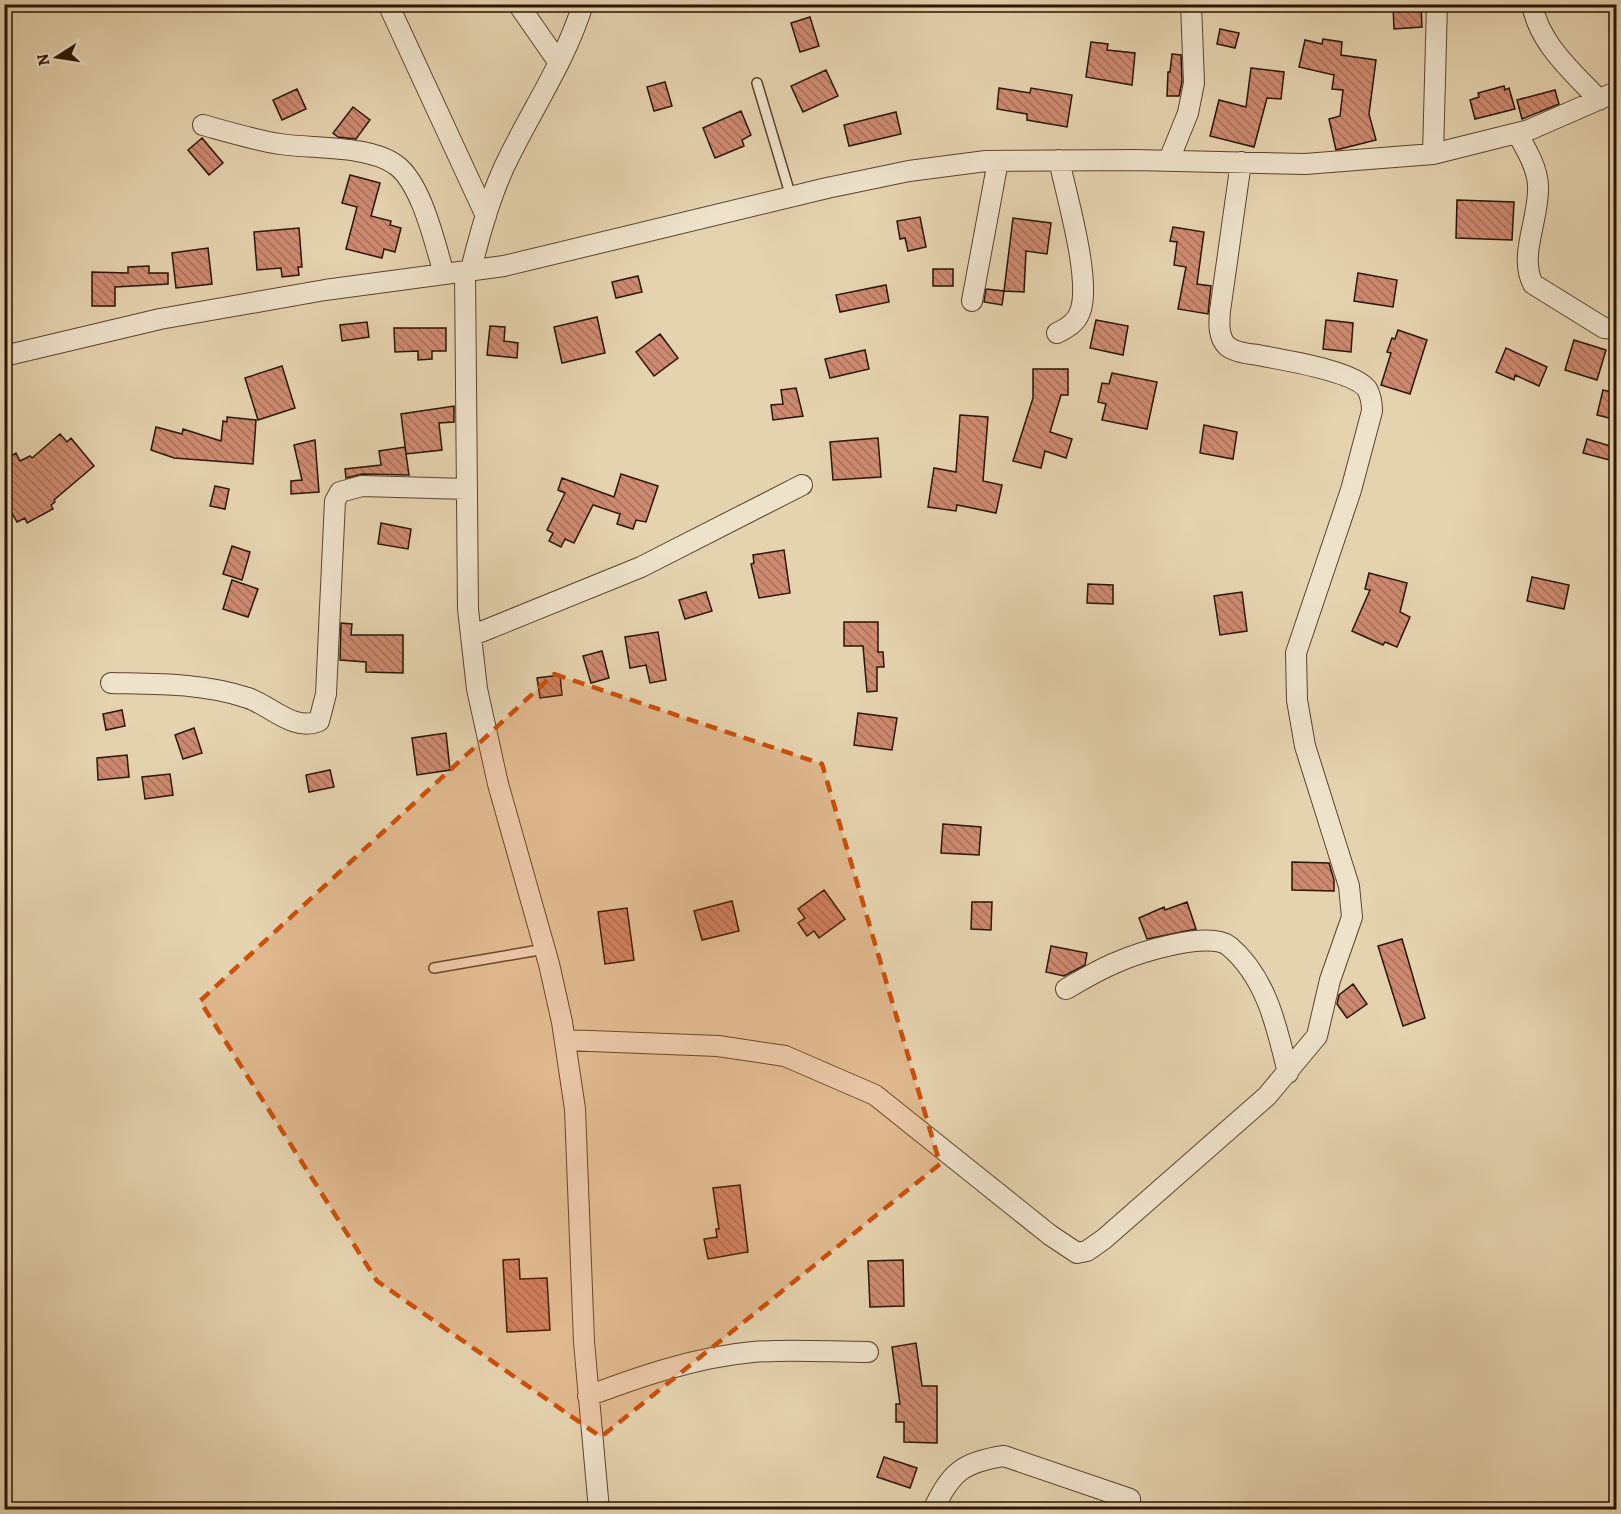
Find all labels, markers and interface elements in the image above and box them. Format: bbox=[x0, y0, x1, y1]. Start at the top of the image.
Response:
north arrow bbox=[27, 27, 87, 87]
text: N bbox=[31, 52, 55, 68]

